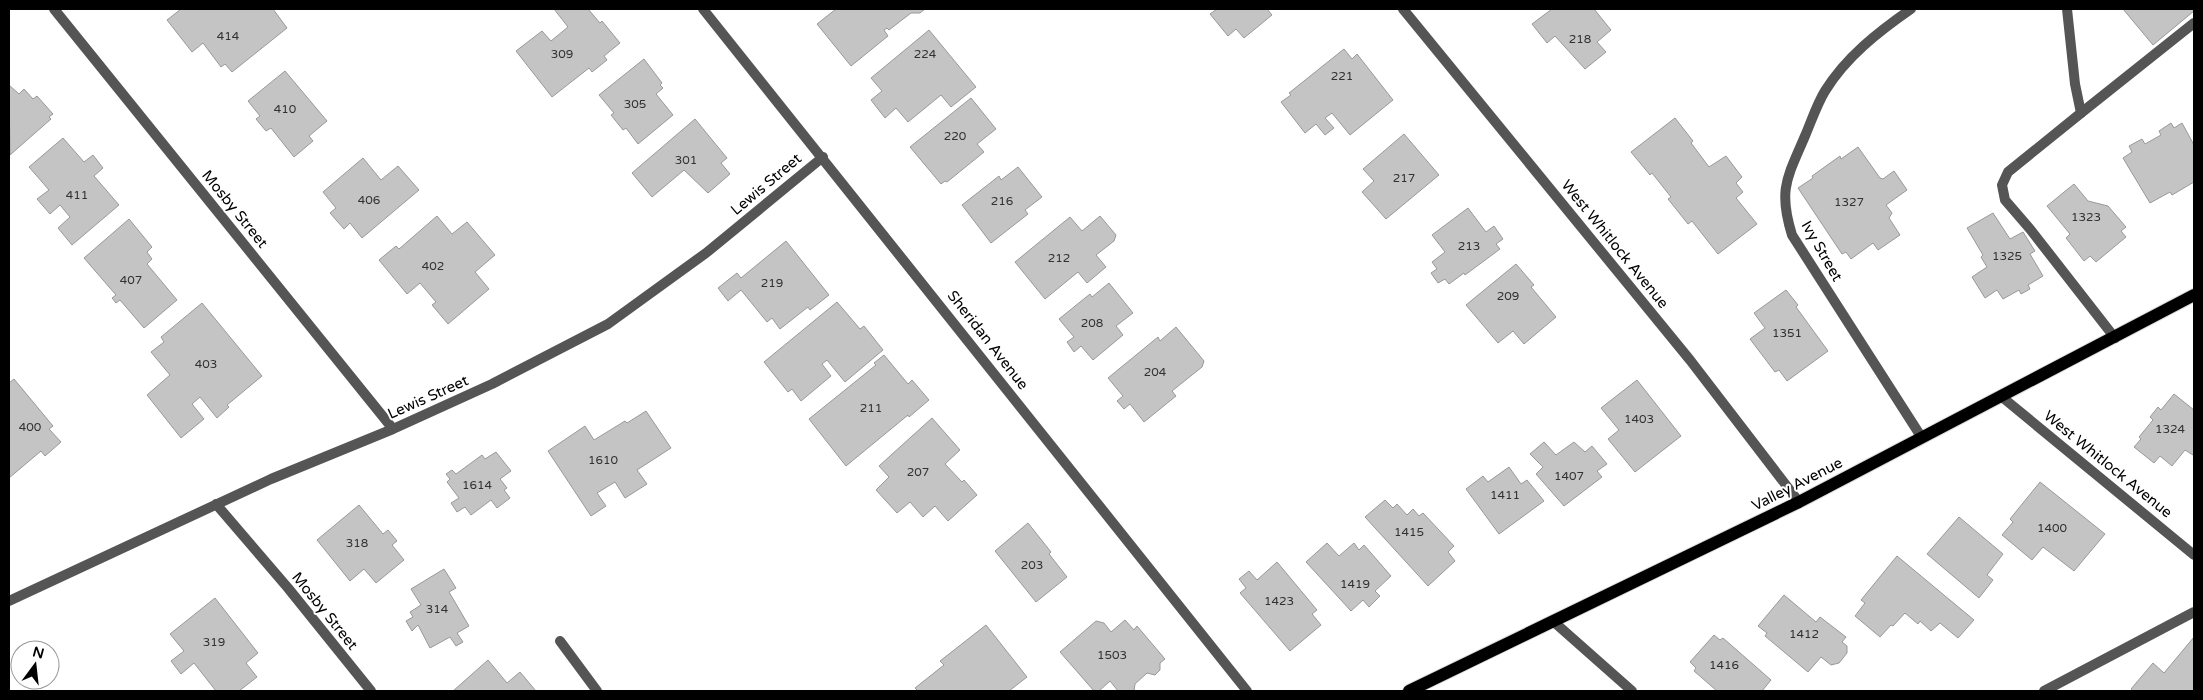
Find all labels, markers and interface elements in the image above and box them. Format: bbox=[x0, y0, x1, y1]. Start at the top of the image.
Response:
house number: 414 bbox=[217, 29, 240, 43]
house number: 218 bbox=[1569, 32, 1591, 46]
house number: 309 bbox=[551, 47, 573, 61]
house number: 224 bbox=[914, 47, 937, 61]
house number: 221 bbox=[1331, 69, 1353, 83]
house number: 305 bbox=[624, 97, 646, 111]
house number: 410 bbox=[274, 102, 297, 116]
house number: 220 bbox=[944, 129, 967, 143]
street label: Lewis Street bbox=[727, 149, 805, 219]
house number: 301 bbox=[675, 153, 697, 167]
street label: Mosby Street bbox=[198, 167, 272, 252]
house number: 217 bbox=[1393, 171, 1415, 185]
street label: West Whitlock Avenue bbox=[1558, 176, 1672, 312]
house number: 411 bbox=[66, 188, 88, 202]
house number: 406 bbox=[358, 193, 380, 207]
house number: 216 bbox=[991, 194, 1013, 208]
house number: 1327 bbox=[1834, 195, 1864, 209]
house number: 1323 bbox=[2071, 210, 2101, 224]
street label: Ivy Street bbox=[1797, 218, 1847, 285]
house number: 213 bbox=[1458, 239, 1480, 253]
house number: 1325 bbox=[1992, 249, 2022, 263]
house number: 212 bbox=[1048, 251, 1070, 265]
house number: 402 bbox=[422, 259, 444, 273]
house number: 407 bbox=[120, 273, 142, 287]
house number: 219 bbox=[761, 276, 783, 290]
street label: Sheridan Avenue bbox=[944, 287, 1032, 393]
house number: 209 bbox=[1497, 289, 1519, 303]
house number: 208 bbox=[1081, 316, 1103, 330]
house number: 1351 bbox=[1772, 326, 1802, 340]
house number: 403 bbox=[195, 357, 217, 371]
house number: 204 bbox=[1144, 365, 1167, 379]
street label: Lewis Street bbox=[385, 371, 471, 423]
house number: 211 bbox=[860, 401, 882, 415]
street label: West Whitlock Avenue bbox=[2040, 407, 2176, 521]
house number: 1403 bbox=[1624, 412, 1654, 426]
house number: 400 bbox=[19, 420, 42, 434]
house number: 1324 bbox=[2155, 422, 2186, 436]
house number: 1610 bbox=[588, 453, 619, 467]
street label: Valley Avenue bbox=[1749, 453, 1845, 515]
house number: 207 bbox=[907, 465, 929, 479]
house number: 1407 bbox=[1554, 469, 1584, 483]
house number: 1614 bbox=[462, 478, 493, 492]
house number: 1411 bbox=[1490, 488, 1520, 502]
house number: 1400 bbox=[2037, 521, 2068, 535]
house number: 1415 bbox=[1394, 525, 1424, 539]
house number: 318 bbox=[346, 536, 368, 550]
house number: 203 bbox=[1021, 558, 1043, 572]
street label: Mosby Street bbox=[288, 569, 362, 654]
house number: 1419 bbox=[1340, 577, 1370, 591]
house number: 1423 bbox=[1264, 594, 1294, 608]
house number: 314 bbox=[426, 602, 449, 616]
house number: 1412 bbox=[1789, 627, 1819, 641]
house number: 319 bbox=[203, 635, 225, 649]
north arrow bbox=[10, 640, 60, 690]
text: N bbox=[31, 643, 46, 663]
house number: 1503 bbox=[1097, 648, 1127, 662]
house number: 1416 bbox=[1709, 658, 1739, 672]

